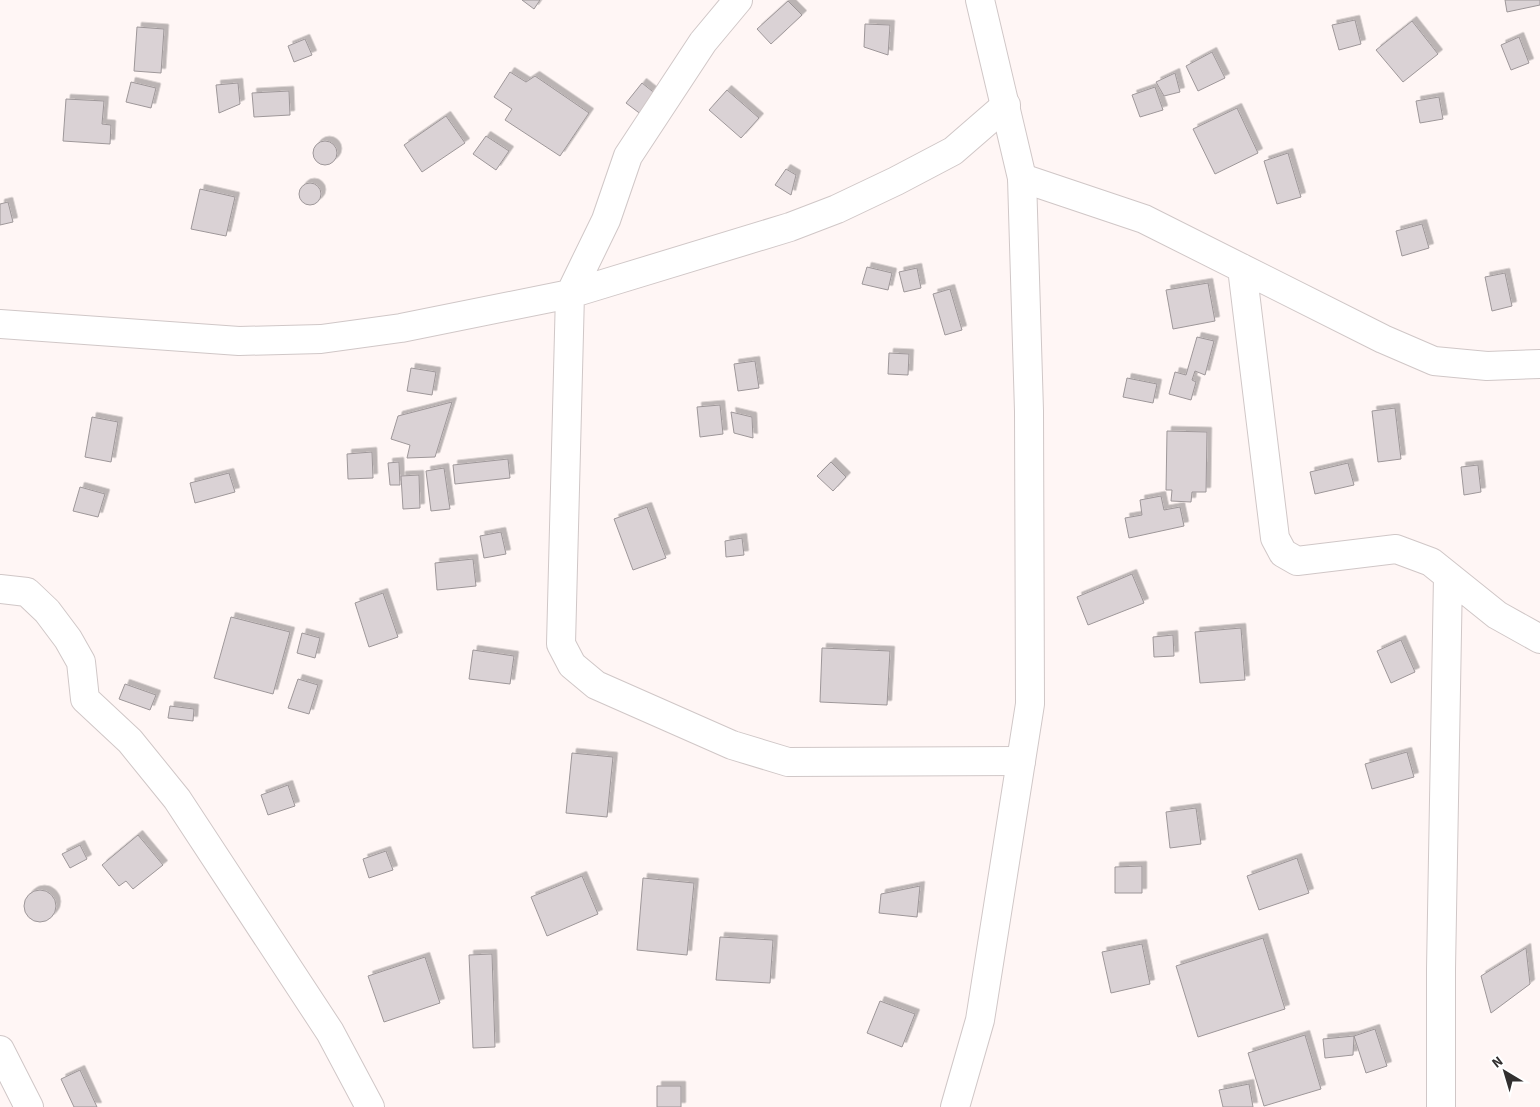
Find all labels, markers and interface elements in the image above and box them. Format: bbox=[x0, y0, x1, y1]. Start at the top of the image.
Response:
north arrow bbox=[1480, 1047, 1530, 1097]
text: N bbox=[1488, 1052, 1507, 1073]

